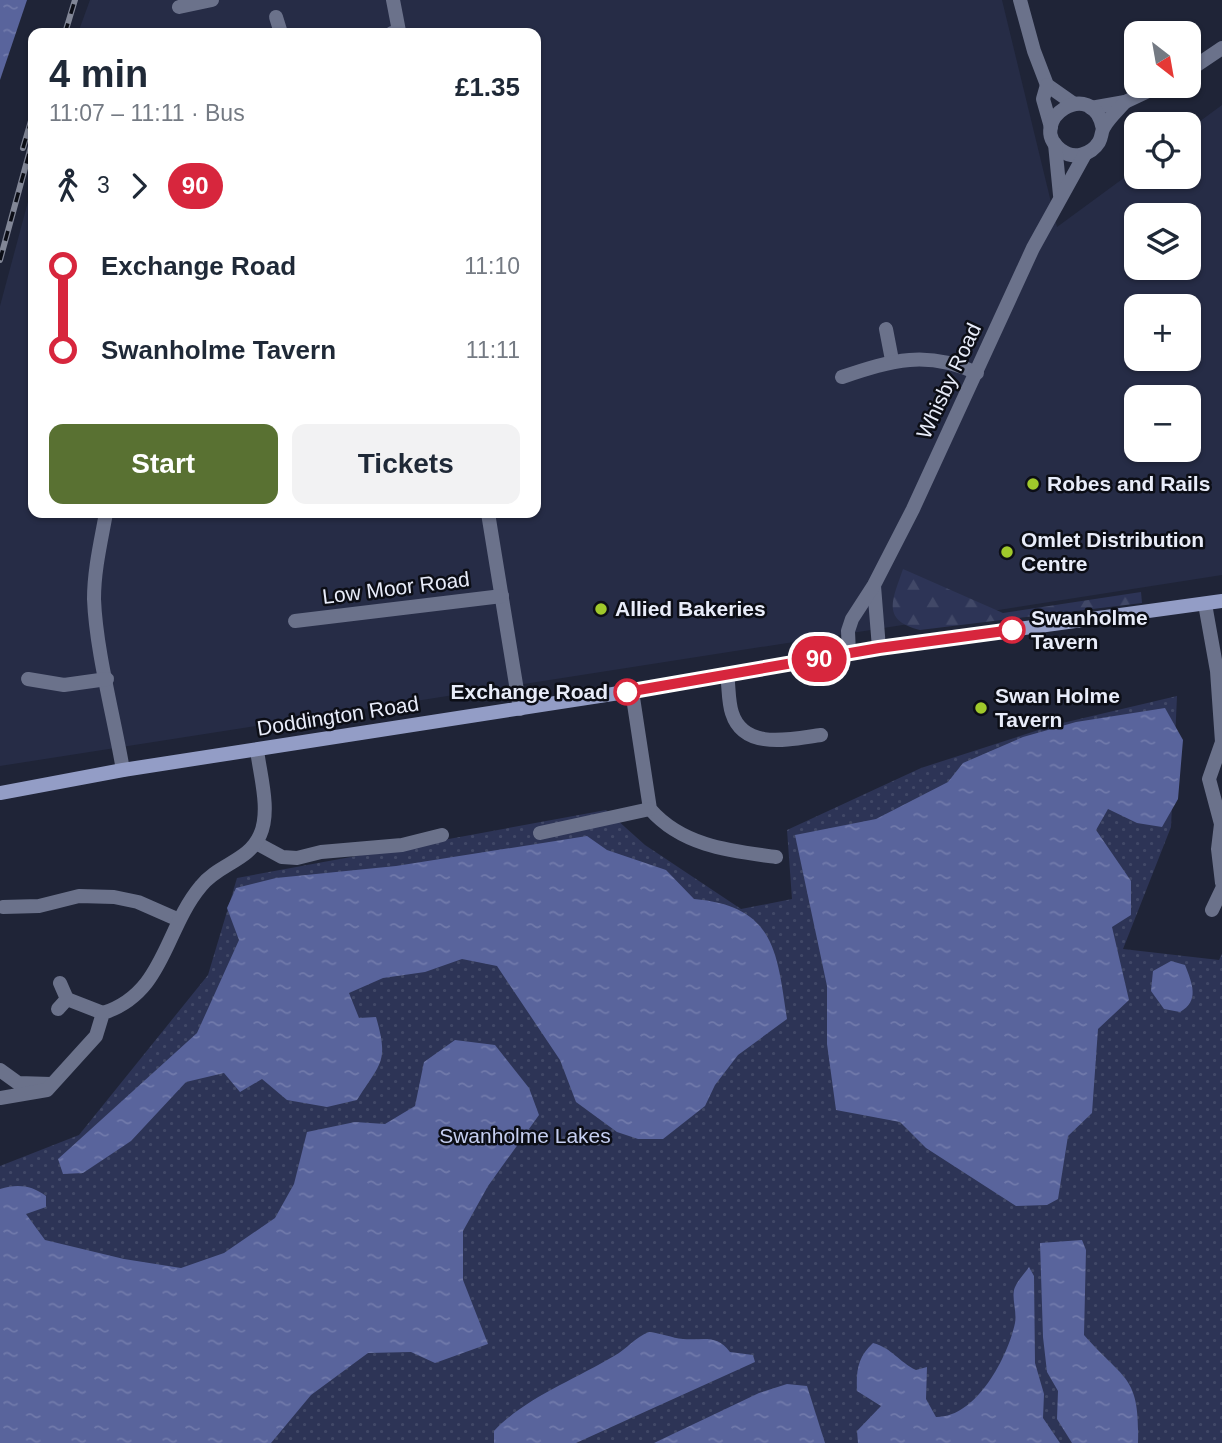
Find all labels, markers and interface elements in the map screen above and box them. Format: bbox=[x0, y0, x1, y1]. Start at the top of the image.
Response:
north arrow bbox=[1124, 21, 1200, 98]
map controls bbox=[1124, 21, 1201, 462]
text: 4 min bbox=[49, 53, 148, 95]
text: £1.35 bbox=[455, 72, 520, 102]
text: 11:07 – 11:11 · Bus bbox=[49, 100, 245, 126]
button: locate bbox=[1124, 112, 1201, 189]
icon: walk bbox=[49, 167, 87, 205]
icon: forward bbox=[120, 167, 158, 205]
text: 3 bbox=[97, 172, 110, 198]
text: 90 bbox=[182, 172, 209, 199]
button: layers bbox=[1124, 203, 1201, 280]
text: Exchange Road bbox=[101, 251, 296, 281]
text: 11:10 bbox=[464, 253, 520, 279]
button: + bbox=[1124, 294, 1201, 371]
street label: Whisby Road bbox=[912, 319, 985, 442]
text: Swanholme Tavern bbox=[101, 335, 336, 365]
text: 11:11 bbox=[466, 337, 520, 363]
button: − bbox=[1124, 385, 1201, 462]
button: Start bbox=[49, 424, 278, 504]
button: Tickets bbox=[292, 424, 520, 504]
place label: Robes and Rails bbox=[1047, 472, 1210, 495]
marker: Robes and Rails bbox=[1025, 476, 1041, 492]
place label: Omlet Distribution Centre bbox=[1021, 528, 1204, 575]
marker: Omlet Distribution Centre bbox=[999, 544, 1015, 560]
street label: Low Moor Road bbox=[321, 567, 471, 608]
place label: Allied Bakeries bbox=[615, 597, 766, 620]
marker: Allied Bakeries bbox=[593, 601, 609, 617]
place label: Swanholme Tavern bbox=[1031, 606, 1148, 653]
marker: Swanholme Tavern bbox=[999, 617, 1025, 643]
line badge: 90 bbox=[788, 636, 850, 682]
text: 90 bbox=[806, 645, 832, 672]
marker: Exchange Road bbox=[614, 679, 640, 705]
place label: Exchange Road bbox=[450, 680, 608, 703]
place label: Swan Holme Tavern bbox=[995, 684, 1120, 731]
street label: Doddington Road bbox=[255, 691, 420, 740]
marker: Swan Holme Tavern bbox=[973, 700, 989, 716]
park label: Swanholme Lakes bbox=[439, 1124, 611, 1147]

